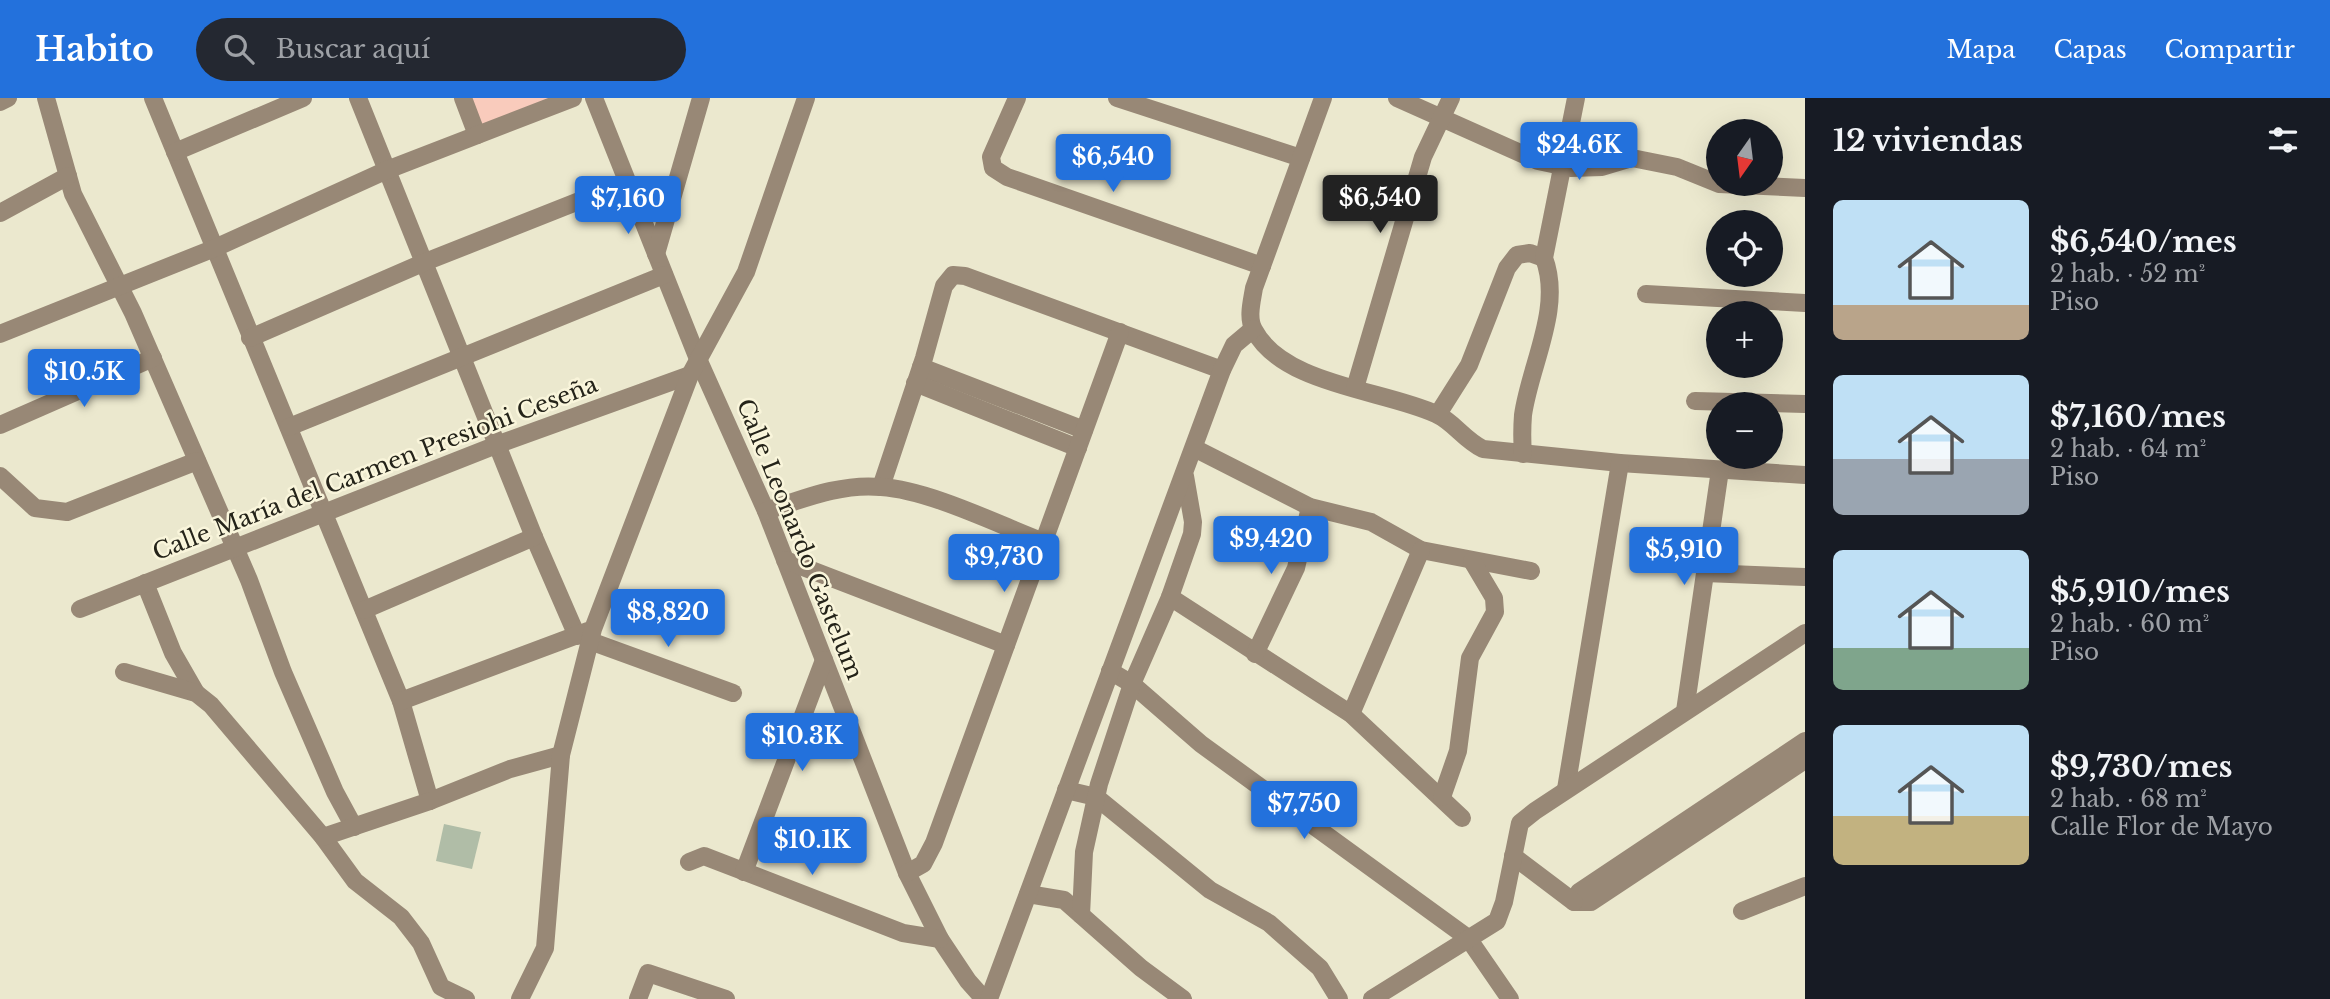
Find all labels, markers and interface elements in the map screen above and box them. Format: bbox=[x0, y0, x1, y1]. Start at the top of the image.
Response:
search box bbox=[196, 18, 686, 81]
text: Habito bbox=[35, 29, 154, 70]
icon: search bbox=[220, 30, 258, 68]
text: Buscar aquí bbox=[276, 33, 430, 65]
text: Mapa bbox=[1946, 35, 2016, 64]
text: Capas bbox=[2054, 35, 2127, 64]
text: Compartir bbox=[2165, 35, 2295, 64]
north arrow bbox=[1706, 119, 1783, 196]
map controls bbox=[1706, 119, 1783, 469]
icon: filters bbox=[2264, 121, 2302, 159]
pin: $24.6K bbox=[1522, 122, 1636, 182]
text: 12 viviendas bbox=[1833, 122, 2023, 159]
text: $24.6K bbox=[1536, 131, 1622, 159]
pin: $6,540 bbox=[1056, 134, 1170, 194]
text: $6,540 bbox=[1072, 143, 1154, 171]
pin: $7,160 bbox=[571, 176, 685, 236]
pin: $6,540 bbox=[1323, 176, 1437, 235]
text: $6,540 bbox=[1339, 184, 1421, 212]
text: $7,160 bbox=[591, 185, 665, 213]
button: locate bbox=[1706, 210, 1783, 287]
text: $6,540/mes bbox=[2050, 223, 2237, 260]
icon: home bbox=[1889, 228, 1973, 312]
text: 2 hab. · 52 m² bbox=[2050, 260, 2205, 288]
text: Piso bbox=[2050, 288, 2099, 316]
button: + bbox=[1706, 301, 1783, 378]
pin: $10.5K bbox=[27, 350, 141, 409]
text: $10.5K bbox=[44, 358, 124, 386]
street label: Calle María del Carmen Presiohi Ceseña bbox=[149, 370, 602, 566]
button: − bbox=[1706, 392, 1783, 469]
street label: Calle Leonardo Gastelum bbox=[731, 395, 869, 684]
text: $7,160/mes bbox=[2050, 398, 2226, 435]
icon: home bbox=[1889, 403, 1973, 487]
text: 2 hab. · 64 m² bbox=[2050, 435, 2206, 463]
text: Piso bbox=[2050, 463, 2099, 491]
pin: $9,420 bbox=[1214, 517, 1328, 576]
text: $9,420 bbox=[1229, 525, 1313, 553]
pin: $5,910 bbox=[1627, 528, 1741, 587]
pin: $9,730 bbox=[947, 534, 1061, 594]
text: $5,910 bbox=[1645, 536, 1723, 564]
text: $9,730 bbox=[964, 543, 1044, 571]
text: $5,910/mes bbox=[2050, 573, 2230, 610]
icon: home bbox=[1889, 578, 1973, 662]
pin: $8,820 bbox=[611, 589, 725, 649]
text: $8,820 bbox=[627, 598, 709, 626]
text: 2 hab. · 60 m² bbox=[2050, 610, 2209, 638]
text: Piso bbox=[2050, 638, 2099, 666]
pin: $10.3K bbox=[745, 714, 859, 773]
text: $10.3K bbox=[761, 722, 843, 750]
text: $9,730/mes bbox=[2050, 748, 2233, 785]
icon: home bbox=[1889, 753, 1973, 837]
pin: $7,750 bbox=[1247, 782, 1361, 841]
text: 2 hab. · 68 m² bbox=[2050, 785, 2207, 813]
text: $7,750 bbox=[1267, 790, 1341, 818]
text: Calle Flor de Mayo bbox=[2050, 813, 2273, 841]
pin: $10.1K bbox=[755, 818, 869, 877]
text: $10.1K bbox=[774, 826, 850, 854]

